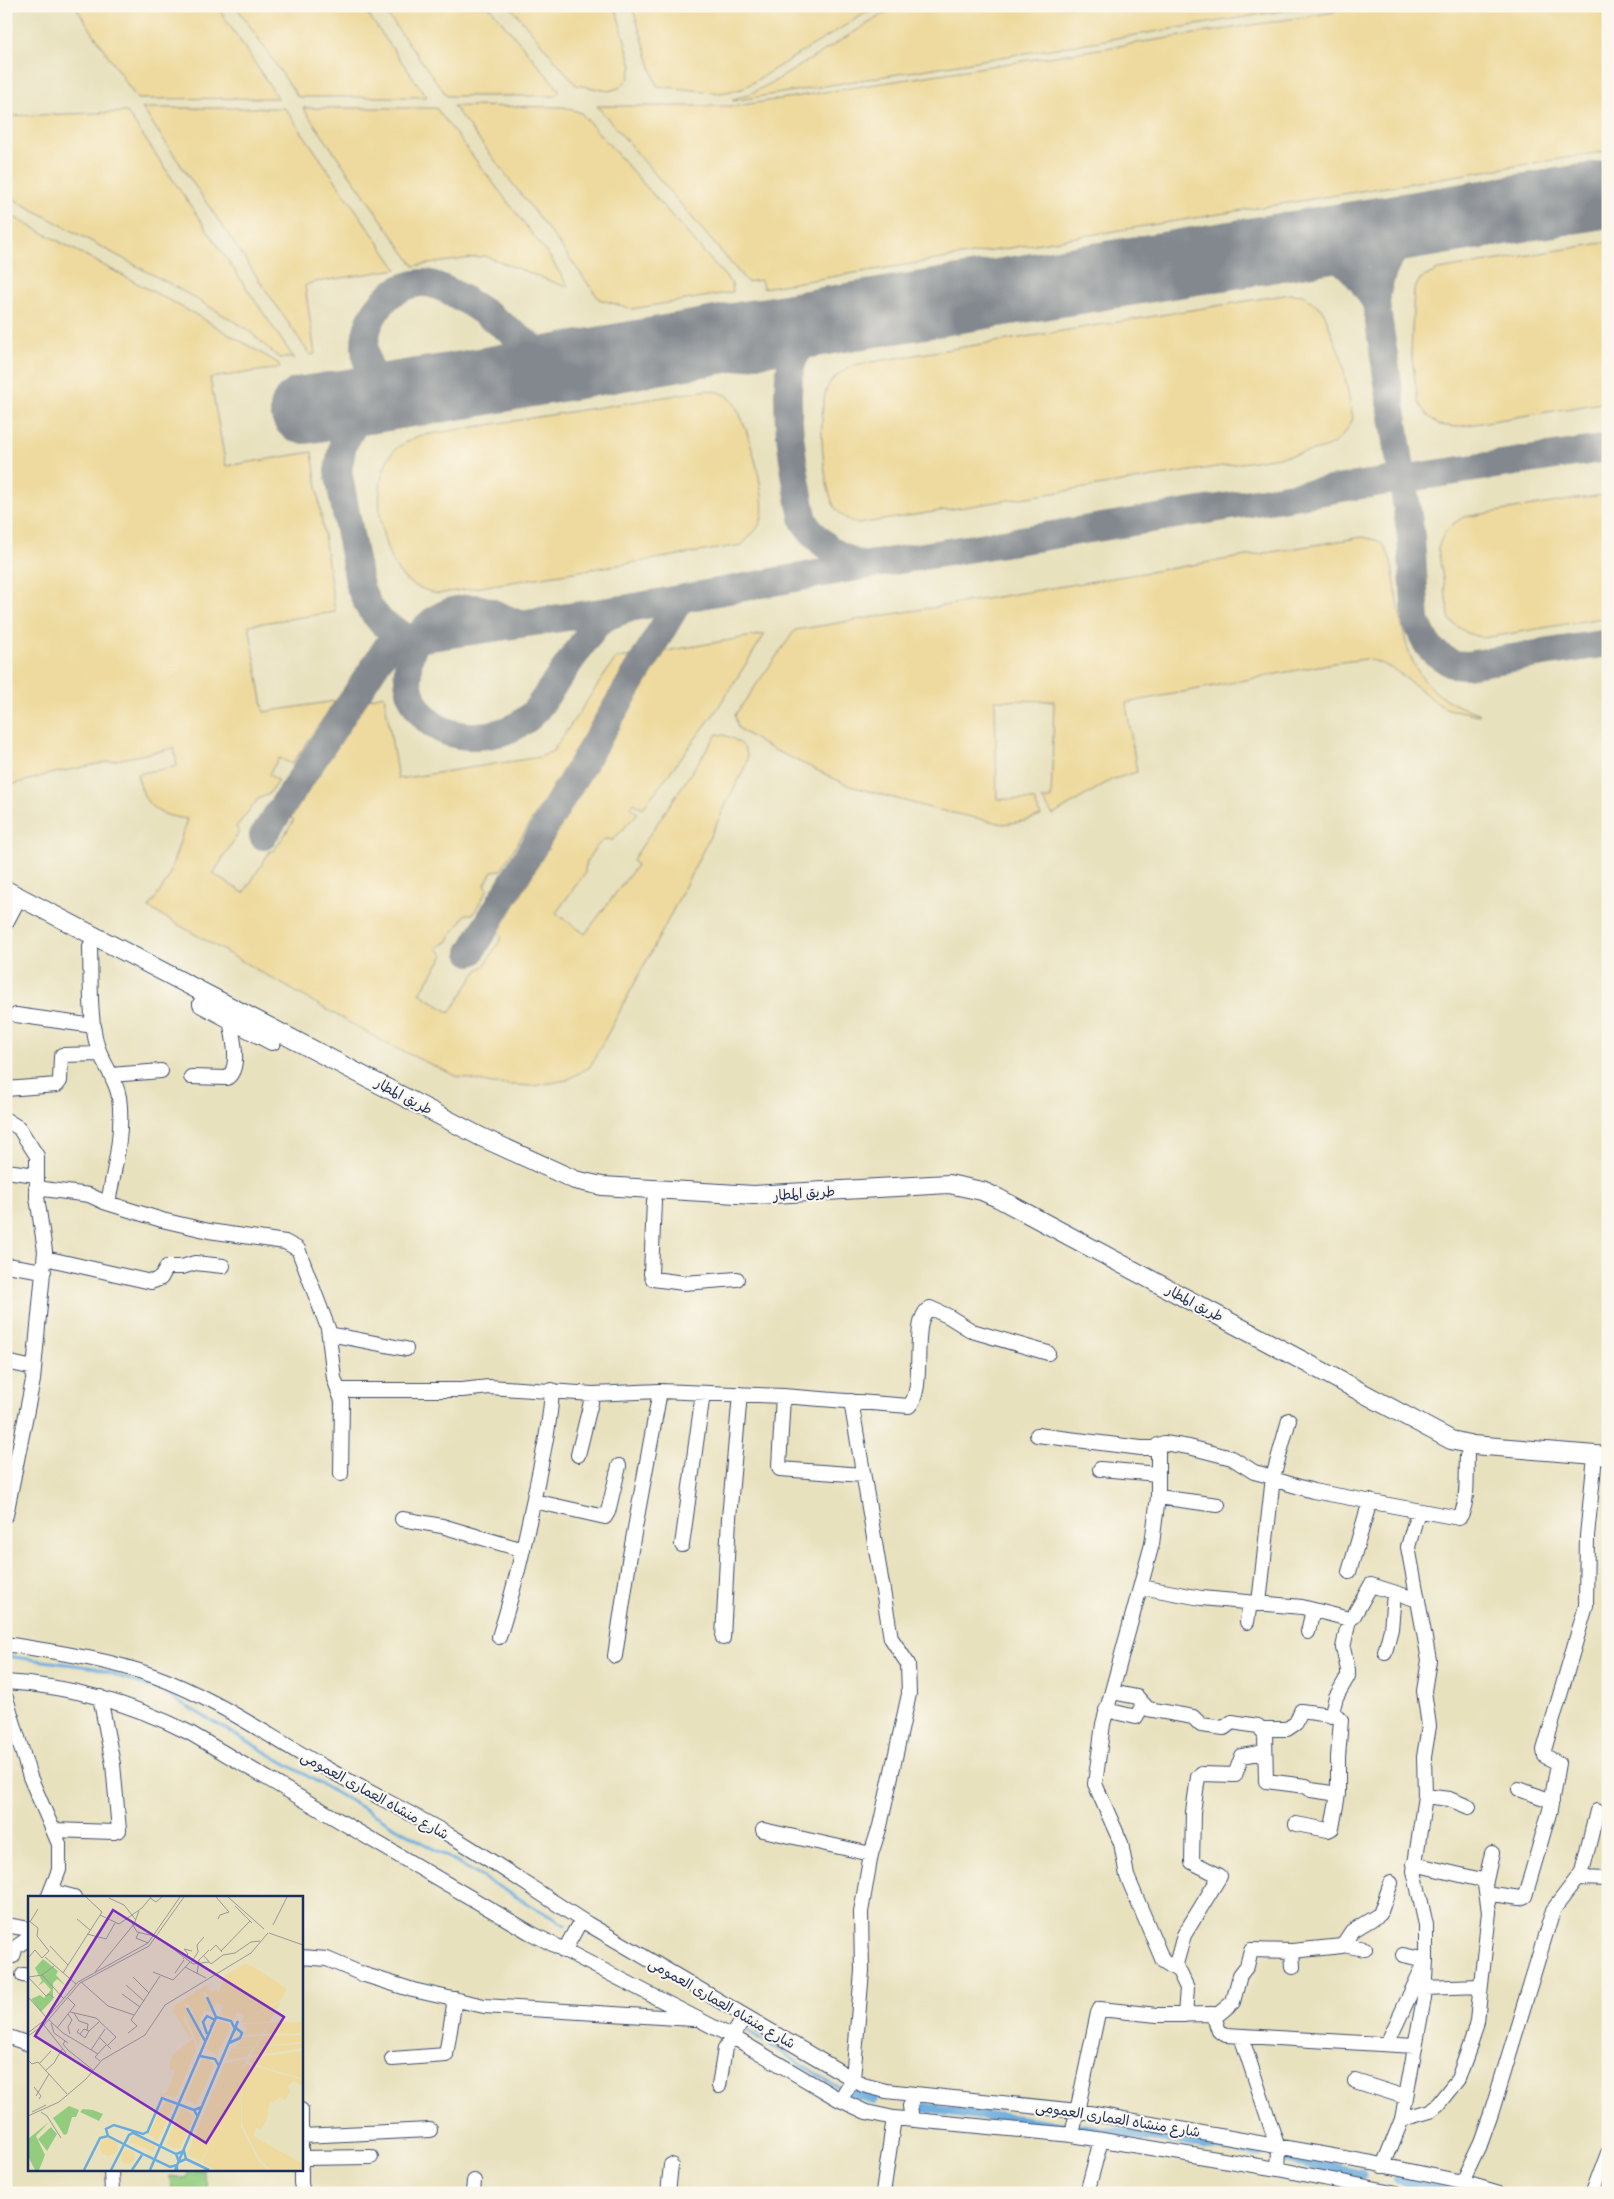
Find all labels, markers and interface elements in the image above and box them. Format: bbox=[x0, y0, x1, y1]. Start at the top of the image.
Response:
street label: طريق المطار bbox=[371, 1073, 436, 1119]
street label: طريق المطار bbox=[771, 1182, 836, 1204]
street label: طريق المطار bbox=[1162, 1280, 1227, 1326]
street label: شارع منشاه العمارى العمومى bbox=[297, 1747, 452, 1844]
inset map bbox=[28, 1896, 302, 2172]
street label: شارع منشاه العمارى العمومى bbox=[645, 1954, 799, 2053]
street label: شارع منشاه العمارى العمومى bbox=[1034, 2097, 1202, 2142]

